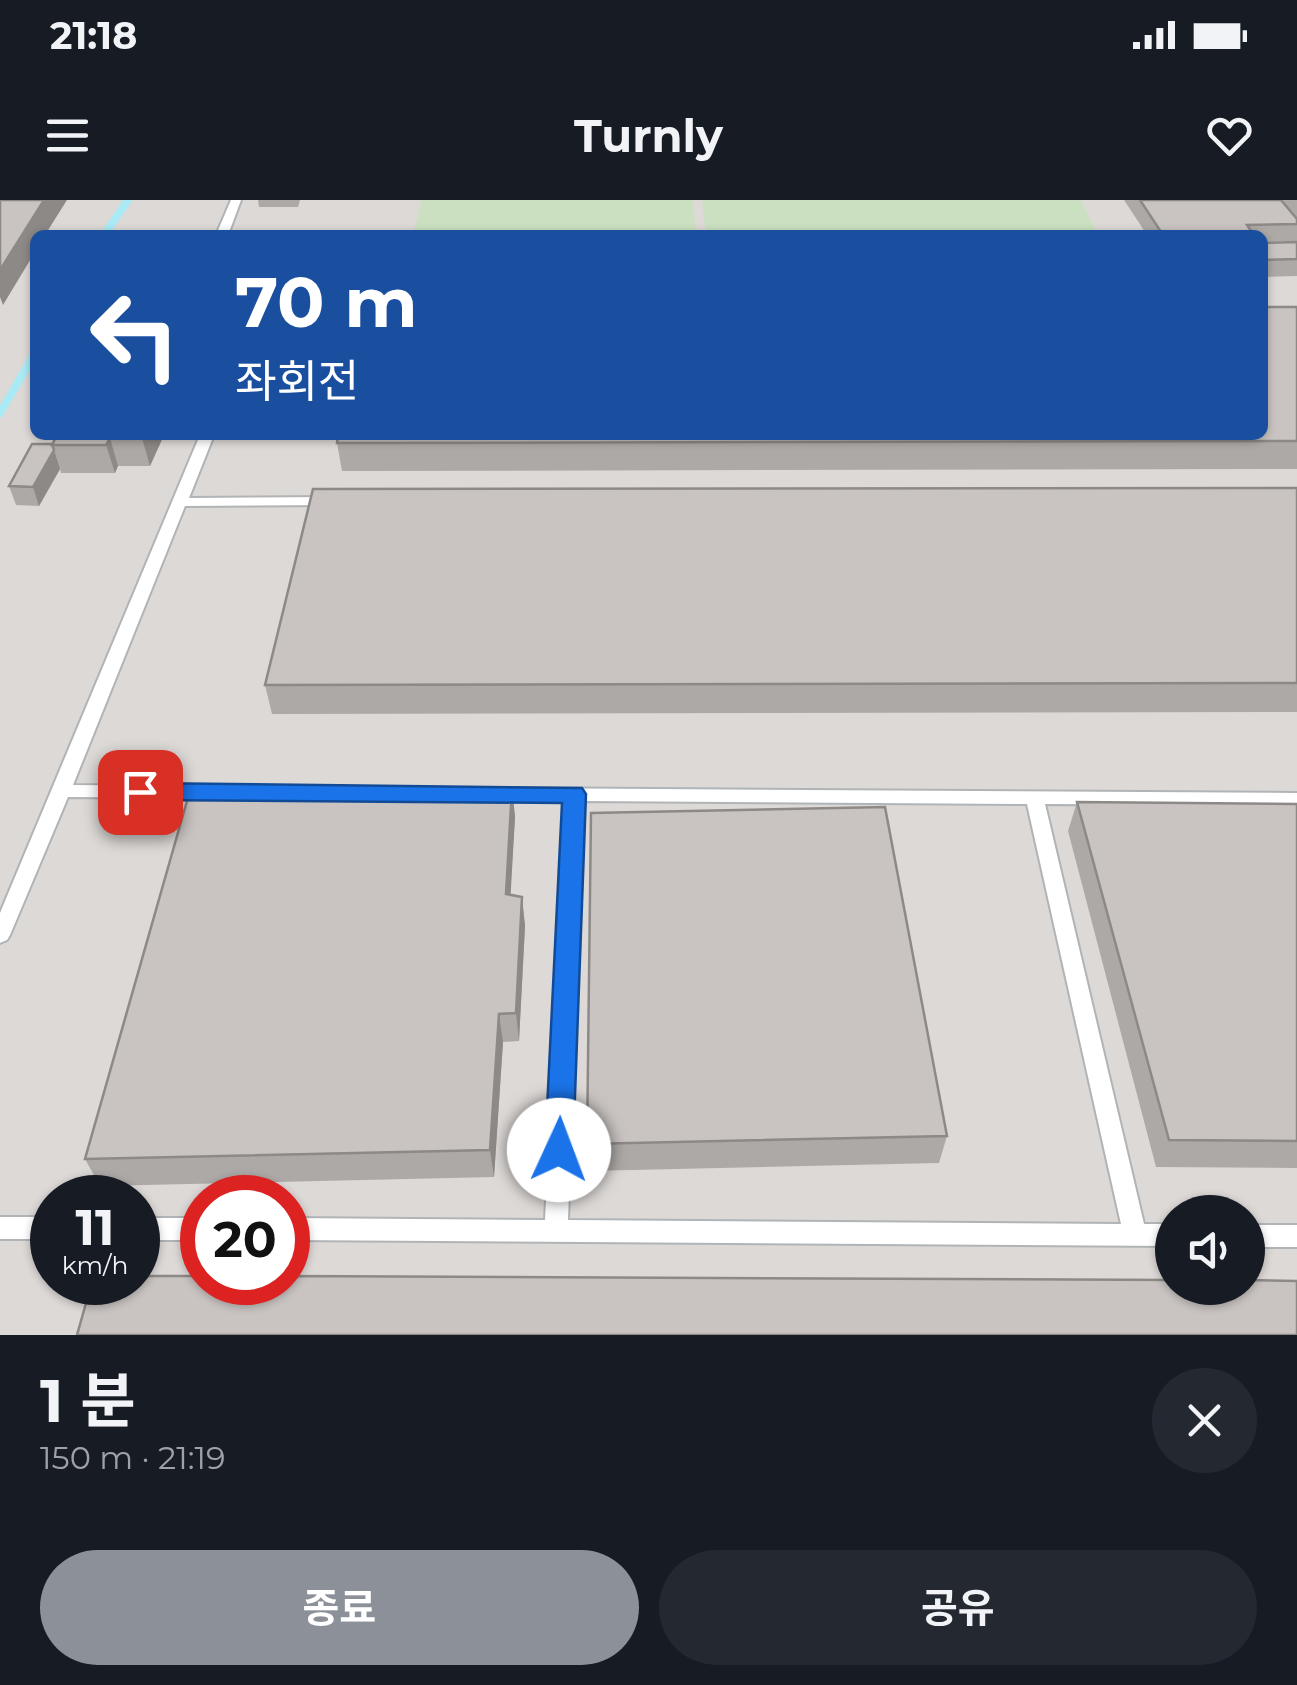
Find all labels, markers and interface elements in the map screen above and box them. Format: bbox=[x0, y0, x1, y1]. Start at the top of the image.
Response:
text: 21:18 bbox=[50, 12, 137, 59]
icon: menu bbox=[40, 108, 95, 163]
text: Turnly bbox=[574, 108, 723, 163]
icon: heart bbox=[1202, 108, 1257, 163]
text: 70 m bbox=[235, 259, 418, 345]
icon: left bbox=[70, 270, 200, 400]
text: 좌회전 bbox=[235, 353, 359, 408]
pin bbox=[98, 750, 183, 835]
icon: arrive bbox=[113, 765, 168, 820]
position arrow bbox=[507, 1098, 611, 1202]
speed limit sign: 20 bbox=[180, 1175, 310, 1305]
map controls bbox=[1155, 1195, 1265, 1305]
button: sound bbox=[1155, 1195, 1265, 1305]
text: 11 bbox=[75, 1197, 115, 1258]
text: km/h bbox=[62, 1250, 128, 1280]
text: 1 분 bbox=[40, 1364, 136, 1437]
button: close bbox=[1152, 1368, 1257, 1473]
text: 150 m · 21:19 bbox=[40, 1438, 226, 1477]
button: 종료 bbox=[40, 1550, 639, 1665]
button: 공유 bbox=[659, 1550, 1257, 1665]

